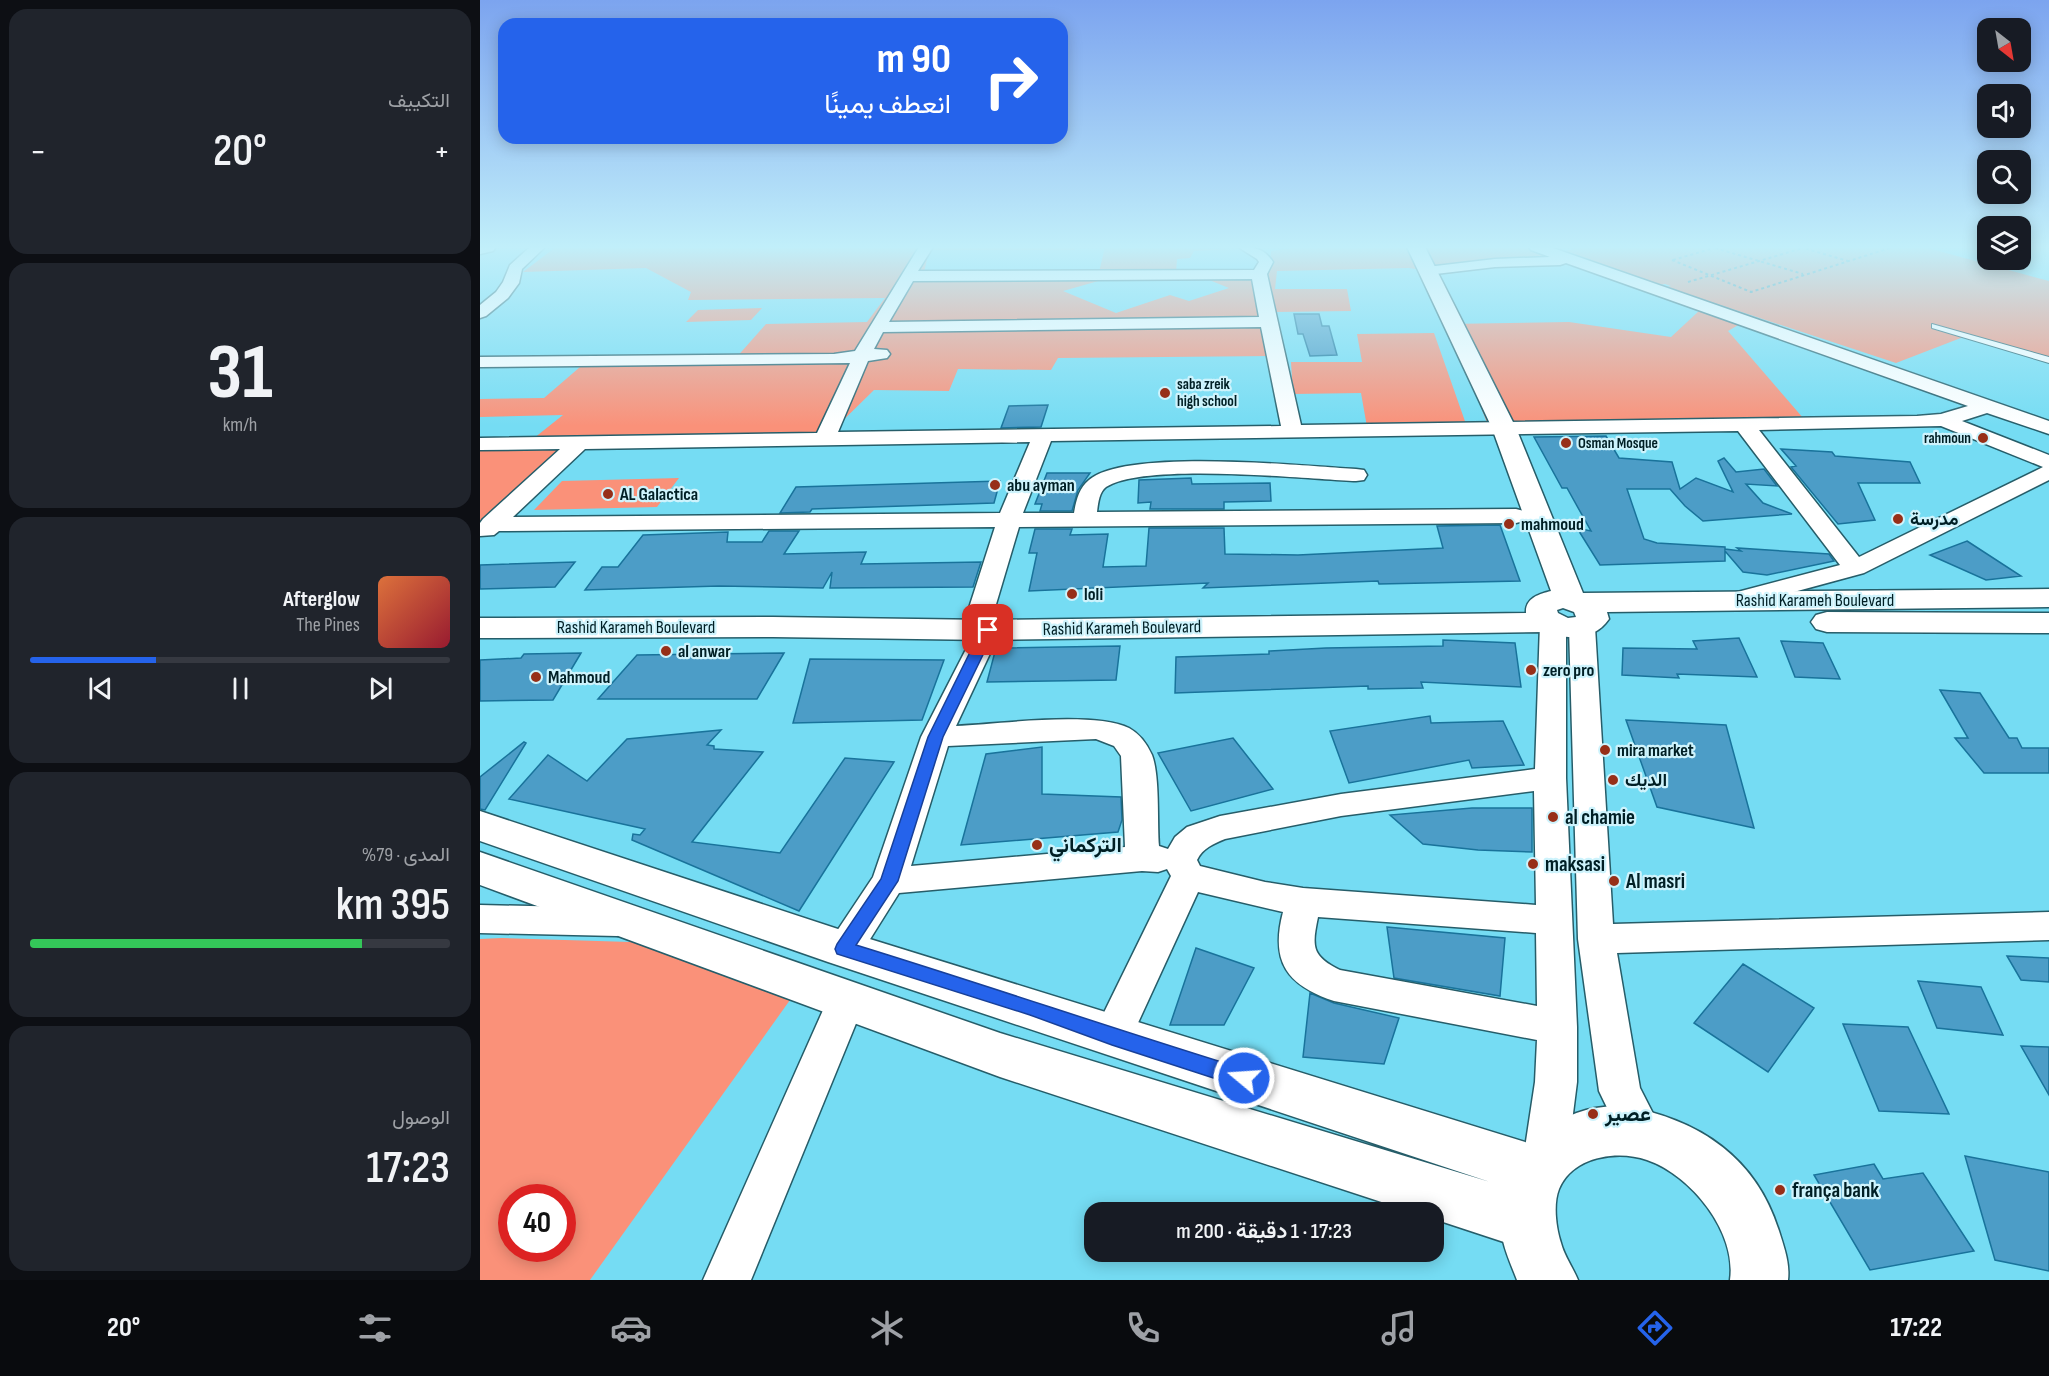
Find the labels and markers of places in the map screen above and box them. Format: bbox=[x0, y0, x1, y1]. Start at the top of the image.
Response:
place label: saba zreik high school bbox=[1177, 375, 1237, 411]
marker: saba zreik high school bbox=[1158, 386, 1172, 400]
place label: rahmoun bbox=[1924, 429, 1971, 448]
marker: rahmoun bbox=[1976, 431, 1990, 445]
place label: Osman Mosque bbox=[1578, 434, 1658, 453]
marker: Osman Mosque bbox=[1559, 436, 1573, 450]
place label: abu ayman bbox=[1007, 475, 1075, 496]
marker: abu ayman bbox=[988, 478, 1002, 492]
place label: AL Galactica bbox=[619, 484, 698, 505]
marker: AL Galactica bbox=[601, 487, 615, 501]
place label: مدرسة bbox=[1910, 509, 1959, 530]
marker: مدرسة bbox=[1891, 512, 1905, 526]
place label: mahmoud bbox=[1521, 514, 1584, 535]
marker: mahmoud bbox=[1502, 517, 1516, 531]
place label: loli bbox=[1084, 584, 1103, 605]
marker: loli bbox=[1065, 587, 1079, 601]
pin bbox=[962, 604, 1013, 655]
place label: al anwar bbox=[678, 641, 731, 662]
marker: al anwar bbox=[659, 644, 673, 658]
place label: zero pro bbox=[1543, 660, 1595, 681]
marker: zero pro bbox=[1524, 663, 1538, 677]
place label: Mahmoud bbox=[548, 667, 610, 688]
marker: Mahmoud bbox=[529, 670, 543, 684]
place label: mira market bbox=[1617, 740, 1694, 761]
marker: mira market bbox=[1598, 743, 1612, 757]
place label: الديك bbox=[1625, 770, 1667, 791]
marker: الديك bbox=[1606, 773, 1620, 787]
place label: al chamie bbox=[1565, 805, 1635, 830]
marker: al chamie bbox=[1546, 810, 1560, 824]
place label: التركماني bbox=[1049, 833, 1122, 862]
marker: التركماني bbox=[1030, 838, 1044, 852]
place label: maksasi bbox=[1545, 852, 1605, 877]
marker: maksasi bbox=[1526, 857, 1540, 871]
place label: Al masri bbox=[1625, 869, 1685, 894]
marker: Al masri bbox=[1607, 874, 1621, 888]
place label: عصير bbox=[1604, 1102, 1651, 1127]
marker: عصير bbox=[1586, 1107, 1600, 1121]
place label: frança bank bbox=[1792, 1178, 1879, 1203]
marker: frança bank bbox=[1773, 1183, 1787, 1197]

